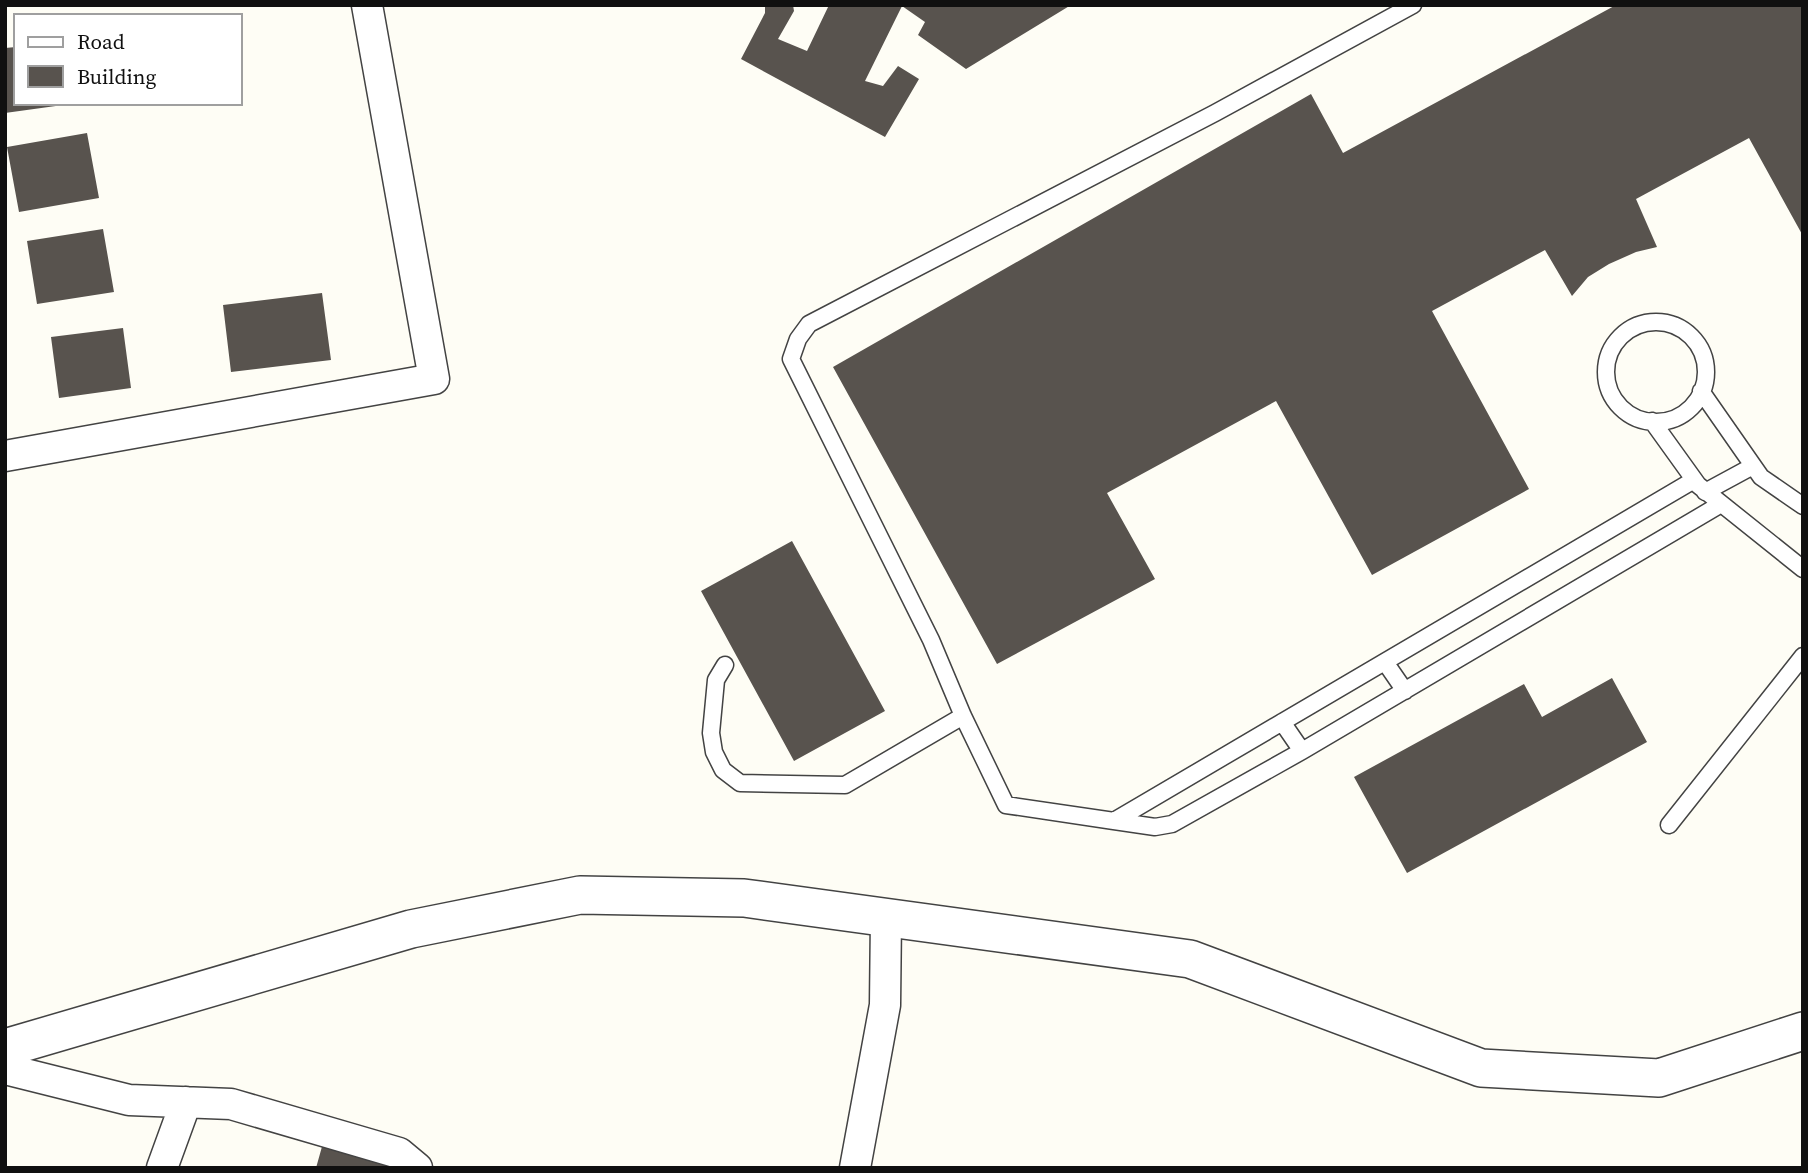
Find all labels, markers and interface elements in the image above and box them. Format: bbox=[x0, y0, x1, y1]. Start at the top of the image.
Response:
legend bbox=[14, 14, 242, 105]
text: Road bbox=[77, 27, 125, 56]
text: Building bbox=[77, 62, 156, 91]

